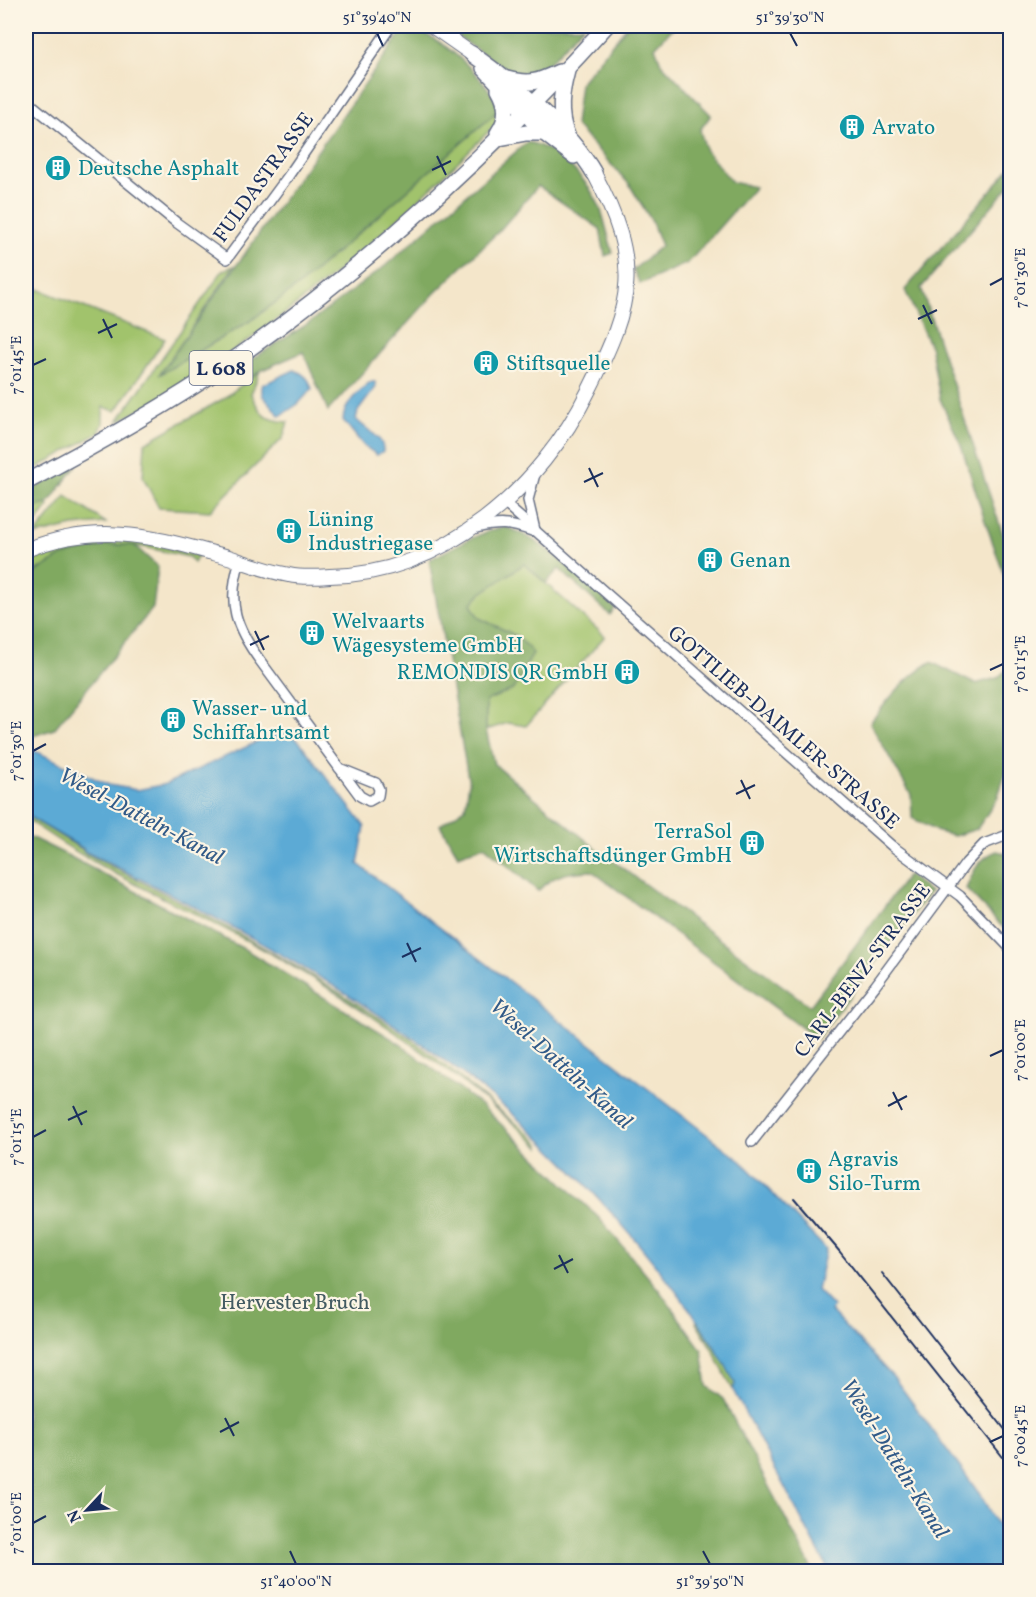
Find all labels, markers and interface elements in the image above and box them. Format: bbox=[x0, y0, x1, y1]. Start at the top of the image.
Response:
text: 51°39'40"N bbox=[343, 8, 411, 29]
text: 51°39'30"N bbox=[756, 8, 824, 29]
street label: FULDASTRASSE bbox=[207, 107, 321, 249]
building icon: Arvato bbox=[837, 112, 867, 142]
place label: Arvato bbox=[872, 114, 935, 143]
building icon: Deutsche Asphalt bbox=[43, 153, 73, 183]
place label: Deutsche Asphalt bbox=[78, 155, 239, 184]
text: 7°01'30"E bbox=[1011, 248, 1032, 308]
text: 7°01'45"E bbox=[7, 335, 28, 395]
building icon: Stiftsquelle bbox=[471, 348, 501, 378]
place label: Stiftsquelle bbox=[506, 350, 611, 379]
road number: L 608 bbox=[190, 351, 252, 385]
place label: Lüning Industriegase bbox=[308, 506, 433, 559]
building icon: Lüning Industriegase bbox=[274, 516, 304, 546]
building icon: Genan bbox=[695, 545, 725, 575]
place label: Genan bbox=[730, 547, 791, 576]
place label: Welvaarts Wägesysteme GmbH bbox=[332, 608, 523, 661]
building icon: Welvaarts Wägesysteme GmbH bbox=[297, 618, 327, 648]
street label: GOTTLIEB-DAIMLER-STRASSE bbox=[661, 619, 905, 837]
text: 7°01'15"E bbox=[1011, 635, 1032, 693]
building icon: REMONDIS QR GmbH bbox=[612, 657, 642, 687]
place label: REMONDIS QR GmbH bbox=[397, 659, 608, 688]
place label: Wasser- und Schiffahrtsamt bbox=[192, 695, 330, 748]
building icon: Wasser- und Schiffahrtsamt bbox=[158, 705, 188, 735]
text: 7°01'30"E bbox=[7, 721, 28, 781]
water label: Wesel-Datteln-Kanal bbox=[53, 761, 229, 874]
place label: TerraSol Wirtschaftsdünger GmbH bbox=[494, 818, 732, 871]
building icon: TerraSol Wirtschaftsdünger GmbH bbox=[737, 828, 767, 858]
street label: CARL-BENZ-STRASSE bbox=[788, 878, 938, 1064]
water label: Wesel-Datteln-Kanal bbox=[482, 992, 639, 1138]
text: 7°01'00"E bbox=[1011, 1019, 1032, 1081]
text: 7°01'15"E bbox=[7, 1108, 28, 1166]
place label: Agravis Silo-Turm bbox=[828, 1146, 921, 1199]
building icon: Agravis Silo-Turm bbox=[794, 1156, 824, 1186]
park label: Hervester Bruch bbox=[220, 1289, 370, 1318]
water label: Wesel-Datteln-Kanal bbox=[832, 1374, 956, 1545]
text: 7°00'45"E bbox=[1011, 1405, 1032, 1467]
north arrow bbox=[57, 1480, 117, 1540]
text: 7°01'00"E bbox=[7, 1492, 28, 1554]
text: N bbox=[63, 1505, 88, 1526]
text: 51°40'00"N bbox=[260, 1572, 332, 1593]
text: 51°39'50"N bbox=[676, 1572, 744, 1593]

